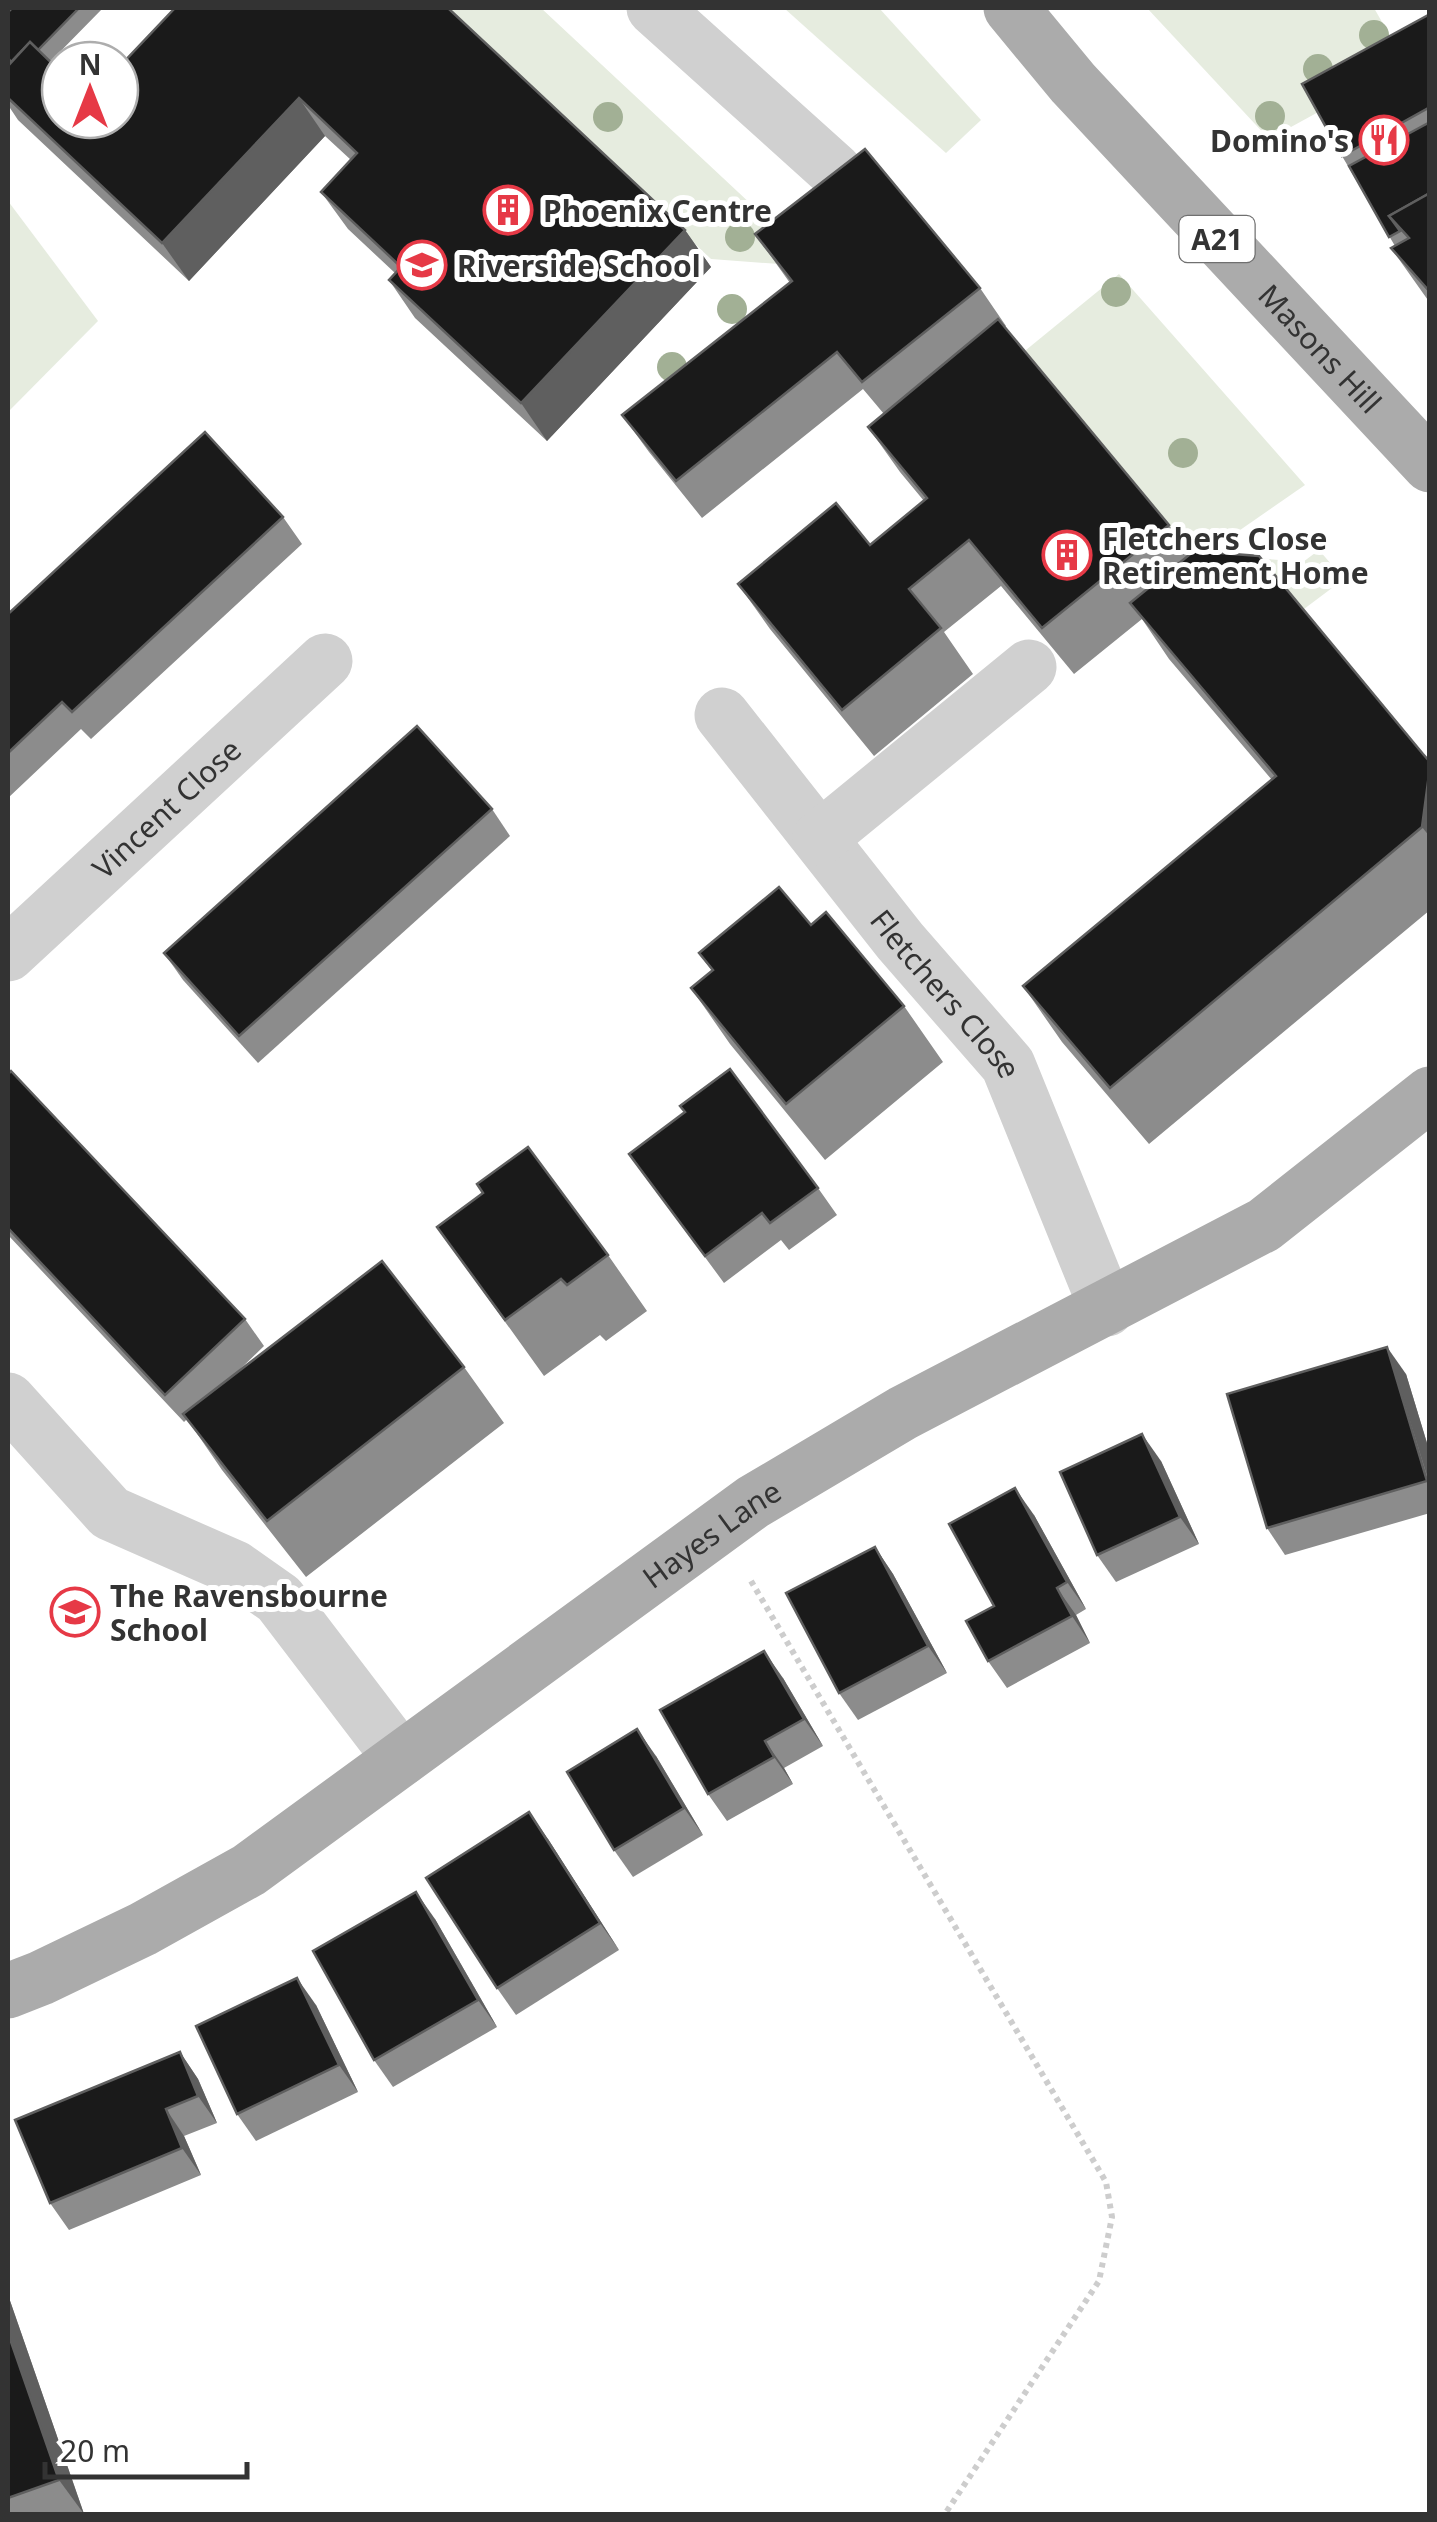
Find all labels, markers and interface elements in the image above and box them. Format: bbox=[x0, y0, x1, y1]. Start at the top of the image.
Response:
north arrow bbox=[40, 40, 140, 140]
text: N bbox=[79, 45, 101, 83]
restaurant icon: Domino's bbox=[1358, 114, 1410, 166]
place label: Domino's bbox=[1210, 120, 1349, 161]
building icon: Phoenix Centre bbox=[482, 184, 534, 236]
place label: Phoenix Centre bbox=[543, 190, 772, 231]
road number: A21 bbox=[1180, 216, 1254, 262]
school or university icon: Riverside School bbox=[396, 239, 448, 291]
place label: Riverside School bbox=[457, 245, 701, 286]
street label: Masons Hill bbox=[1250, 275, 1391, 421]
place label: Fletchers Close Retirement Home bbox=[1102, 518, 1369, 593]
building icon: Fletchers Close Retirement Home bbox=[1041, 529, 1093, 581]
street label: Vincent Close bbox=[83, 729, 249, 887]
street label: Fletchers Close bbox=[862, 900, 1031, 1084]
street label: Hayes Lane bbox=[634, 1470, 788, 1597]
place label: The Ravensbourne School bbox=[110, 1575, 388, 1650]
school or university icon: The Ravensbourne School bbox=[49, 1586, 101, 1638]
scale bar bbox=[45, 2417, 248, 2479]
text: 20 m bbox=[60, 2430, 130, 2471]

